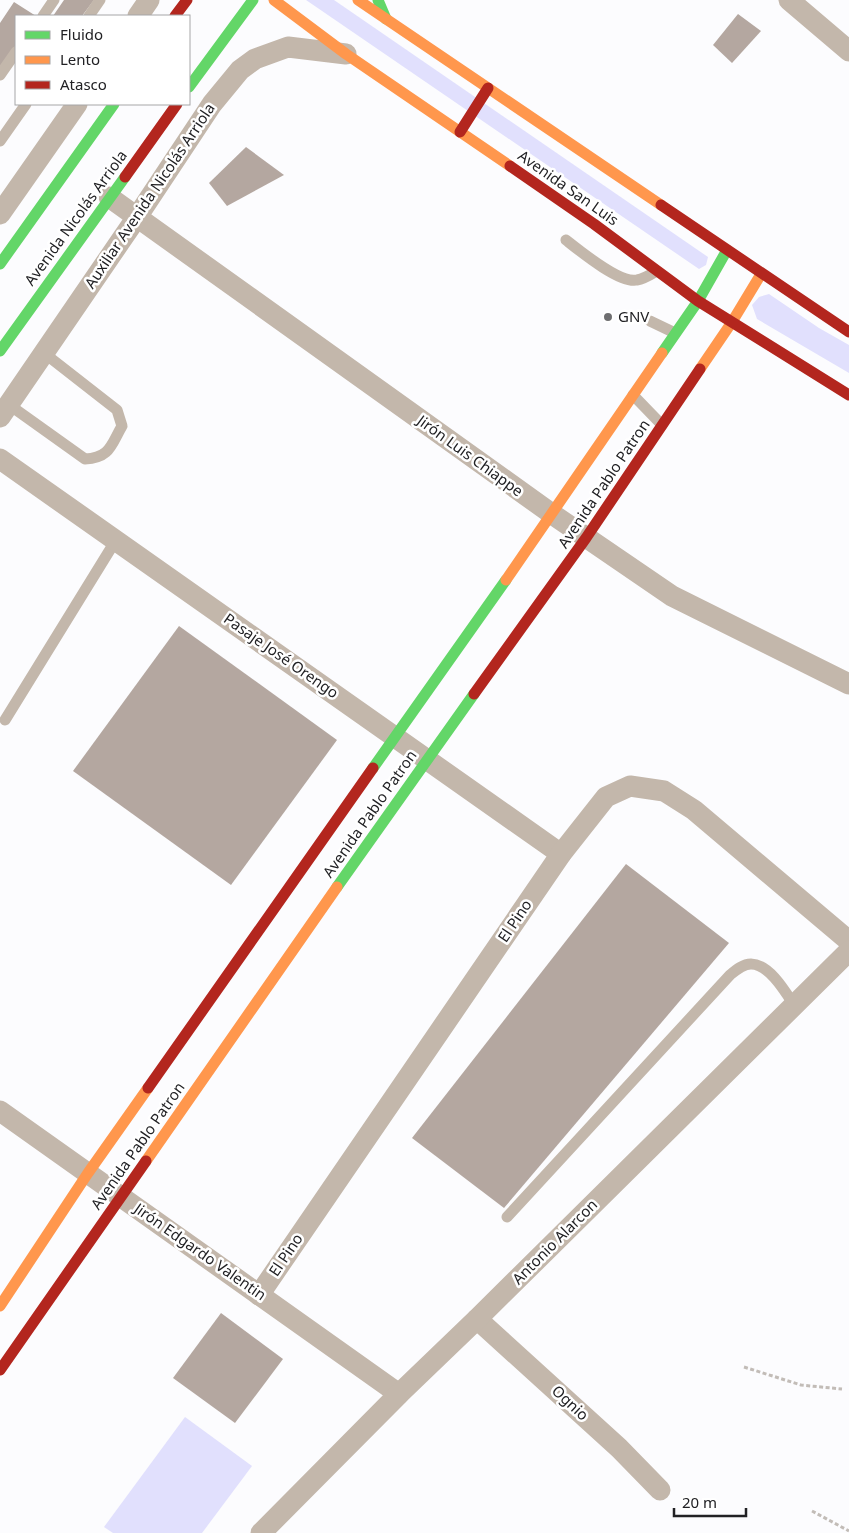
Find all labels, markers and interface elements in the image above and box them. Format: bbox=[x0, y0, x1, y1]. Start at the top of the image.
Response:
legend bbox=[15, 15, 190, 105]
text: Fluido bbox=[60, 24, 103, 44]
text: Lento bbox=[60, 49, 100, 69]
text: Atasco bbox=[60, 74, 107, 94]
street label: Auxiliar Avenida Nicolás Arriola bbox=[80, 99, 219, 292]
street label: Avenida San Luis bbox=[514, 145, 623, 229]
street label: Avenida Nicolás Arriola bbox=[19, 146, 131, 289]
place label: GNV bbox=[618, 306, 649, 326]
marker: GNV bbox=[602, 311, 614, 323]
street label: Jirón Luis Chiappe bbox=[412, 409, 527, 500]
street label: Avenida Pablo Patron bbox=[553, 415, 654, 552]
street label: Pasaje José Orengo bbox=[220, 608, 343, 702]
street label: Avenida Pablo Patron bbox=[318, 746, 421, 881]
street label: El Pino bbox=[493, 895, 536, 946]
street label: Avenida Pablo Patron bbox=[86, 1078, 189, 1213]
street label: Antonio Alarcon bbox=[507, 1194, 601, 1288]
street label: Jirón Edgardo Valentin bbox=[129, 1197, 270, 1304]
street label: El Pino bbox=[264, 1229, 307, 1280]
street label: Ognio bbox=[548, 1380, 593, 1424]
scale bar bbox=[674, 1486, 746, 1518]
text: 20 m bbox=[682, 1492, 717, 1512]

